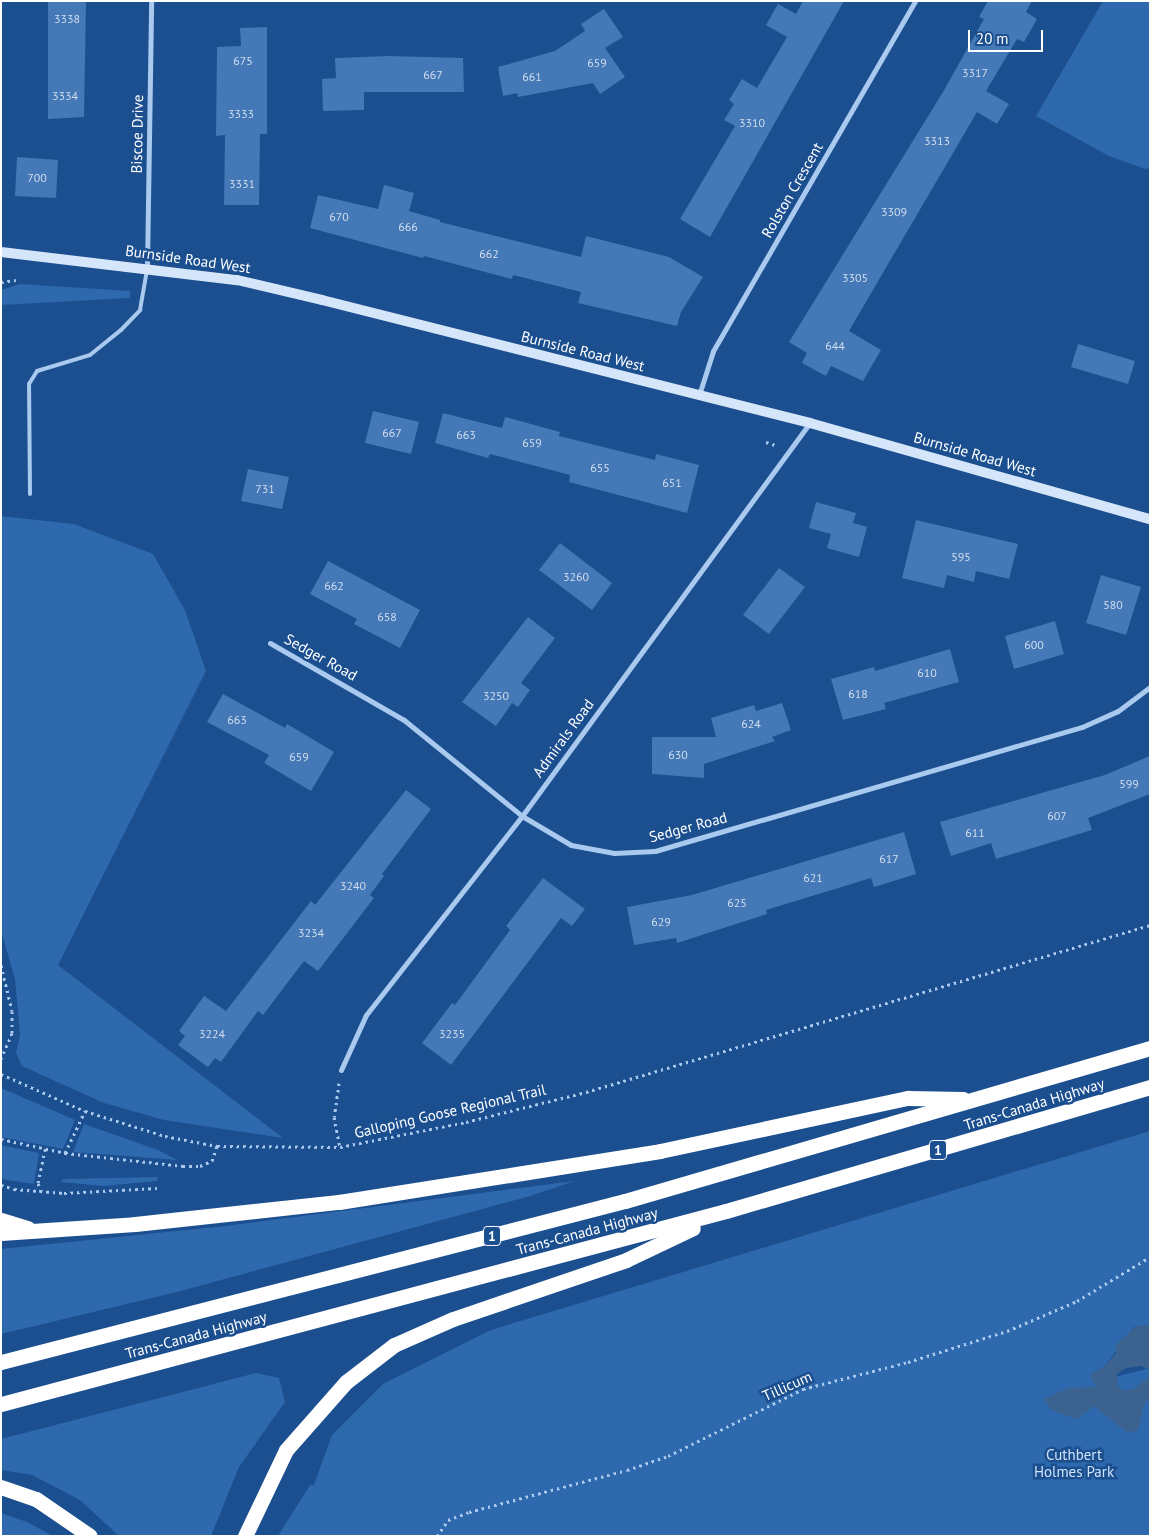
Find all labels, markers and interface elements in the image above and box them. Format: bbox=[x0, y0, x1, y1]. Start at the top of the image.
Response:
house number: 3338 bbox=[54, 12, 80, 26]
scale bar bbox=[971, 20, 1046, 52]
text: 20 m bbox=[976, 29, 1009, 48]
house number: 675 bbox=[233, 54, 253, 68]
house number: 659 bbox=[587, 56, 607, 70]
house number: 3317 bbox=[962, 66, 988, 80]
house number: 667 bbox=[423, 68, 443, 82]
house number: 661 bbox=[522, 70, 542, 84]
house number: 3334 bbox=[52, 89, 78, 103]
street label: Biscoe Drive bbox=[127, 94, 147, 174]
house number: 3333 bbox=[228, 107, 254, 121]
house number: 3310 bbox=[739, 116, 765, 130]
house number: 3313 bbox=[924, 134, 950, 148]
street label: Rolston Crescent bbox=[758, 139, 826, 241]
house number: 700 bbox=[27, 171, 47, 185]
house number: 3331 bbox=[229, 177, 255, 191]
house number: 3309 bbox=[881, 205, 907, 219]
house number: 670 bbox=[329, 210, 349, 224]
house number: 666 bbox=[398, 220, 418, 234]
street label: Burnside Road West bbox=[124, 241, 252, 277]
house number: 662 bbox=[479, 247, 499, 261]
house number: 3305 bbox=[842, 271, 868, 285]
street label: Burnside Road West bbox=[519, 327, 647, 375]
house number: 644 bbox=[825, 339, 845, 353]
house number: 667 bbox=[382, 426, 402, 440]
house number: 663 bbox=[456, 428, 476, 442]
street label: Burnside Road West bbox=[912, 428, 1038, 480]
house number: 659 bbox=[522, 436, 542, 450]
house number: 655 bbox=[590, 461, 610, 475]
house number: 651 bbox=[662, 476, 682, 490]
house number: 731 bbox=[255, 482, 275, 496]
house number: 595 bbox=[951, 550, 971, 564]
house number: 3260 bbox=[563, 570, 589, 584]
house number: 662 bbox=[324, 579, 344, 593]
house number: 580 bbox=[1103, 598, 1123, 612]
house number: 658 bbox=[377, 610, 397, 624]
street label: Sedger Road bbox=[282, 630, 360, 684]
house number: 600 bbox=[1024, 638, 1044, 652]
house number: 610 bbox=[917, 666, 937, 680]
house number: 618 bbox=[848, 687, 868, 701]
house number: 3250 bbox=[483, 689, 509, 703]
street label: Admirals Road bbox=[529, 695, 597, 781]
house number: 663 bbox=[227, 713, 247, 727]
house number: 624 bbox=[741, 717, 761, 731]
house number: 630 bbox=[668, 748, 688, 762]
house number: 659 bbox=[289, 750, 309, 764]
house number: 599 bbox=[1119, 777, 1139, 791]
street label: Sedger Road bbox=[647, 808, 729, 846]
house number: 607 bbox=[1047, 809, 1067, 823]
house number: 611 bbox=[965, 826, 985, 840]
house number: 617 bbox=[879, 852, 899, 866]
house number: 621 bbox=[803, 871, 823, 885]
house number: 3240 bbox=[340, 879, 366, 893]
house number: 625 bbox=[727, 896, 747, 910]
house number: 629 bbox=[651, 915, 671, 929]
house number: 3234 bbox=[298, 926, 324, 940]
house number: 3224 bbox=[199, 1027, 225, 1041]
house number: 3235 bbox=[439, 1027, 465, 1041]
street label: Trans-Canada Highway bbox=[962, 1074, 1106, 1134]
street label: Galloping Goose Regional Trail bbox=[352, 1080, 548, 1142]
road number: 1 bbox=[928, 1138, 948, 1162]
street label: Trans-Canada Highway bbox=[514, 1203, 660, 1259]
road number: 1 bbox=[482, 1224, 502, 1248]
street label: Trans-Canada Highway bbox=[123, 1307, 269, 1363]
street label: Tillicum bbox=[760, 1367, 814, 1405]
park label: Cuthbert Holmes Park bbox=[1034, 1445, 1114, 1480]

